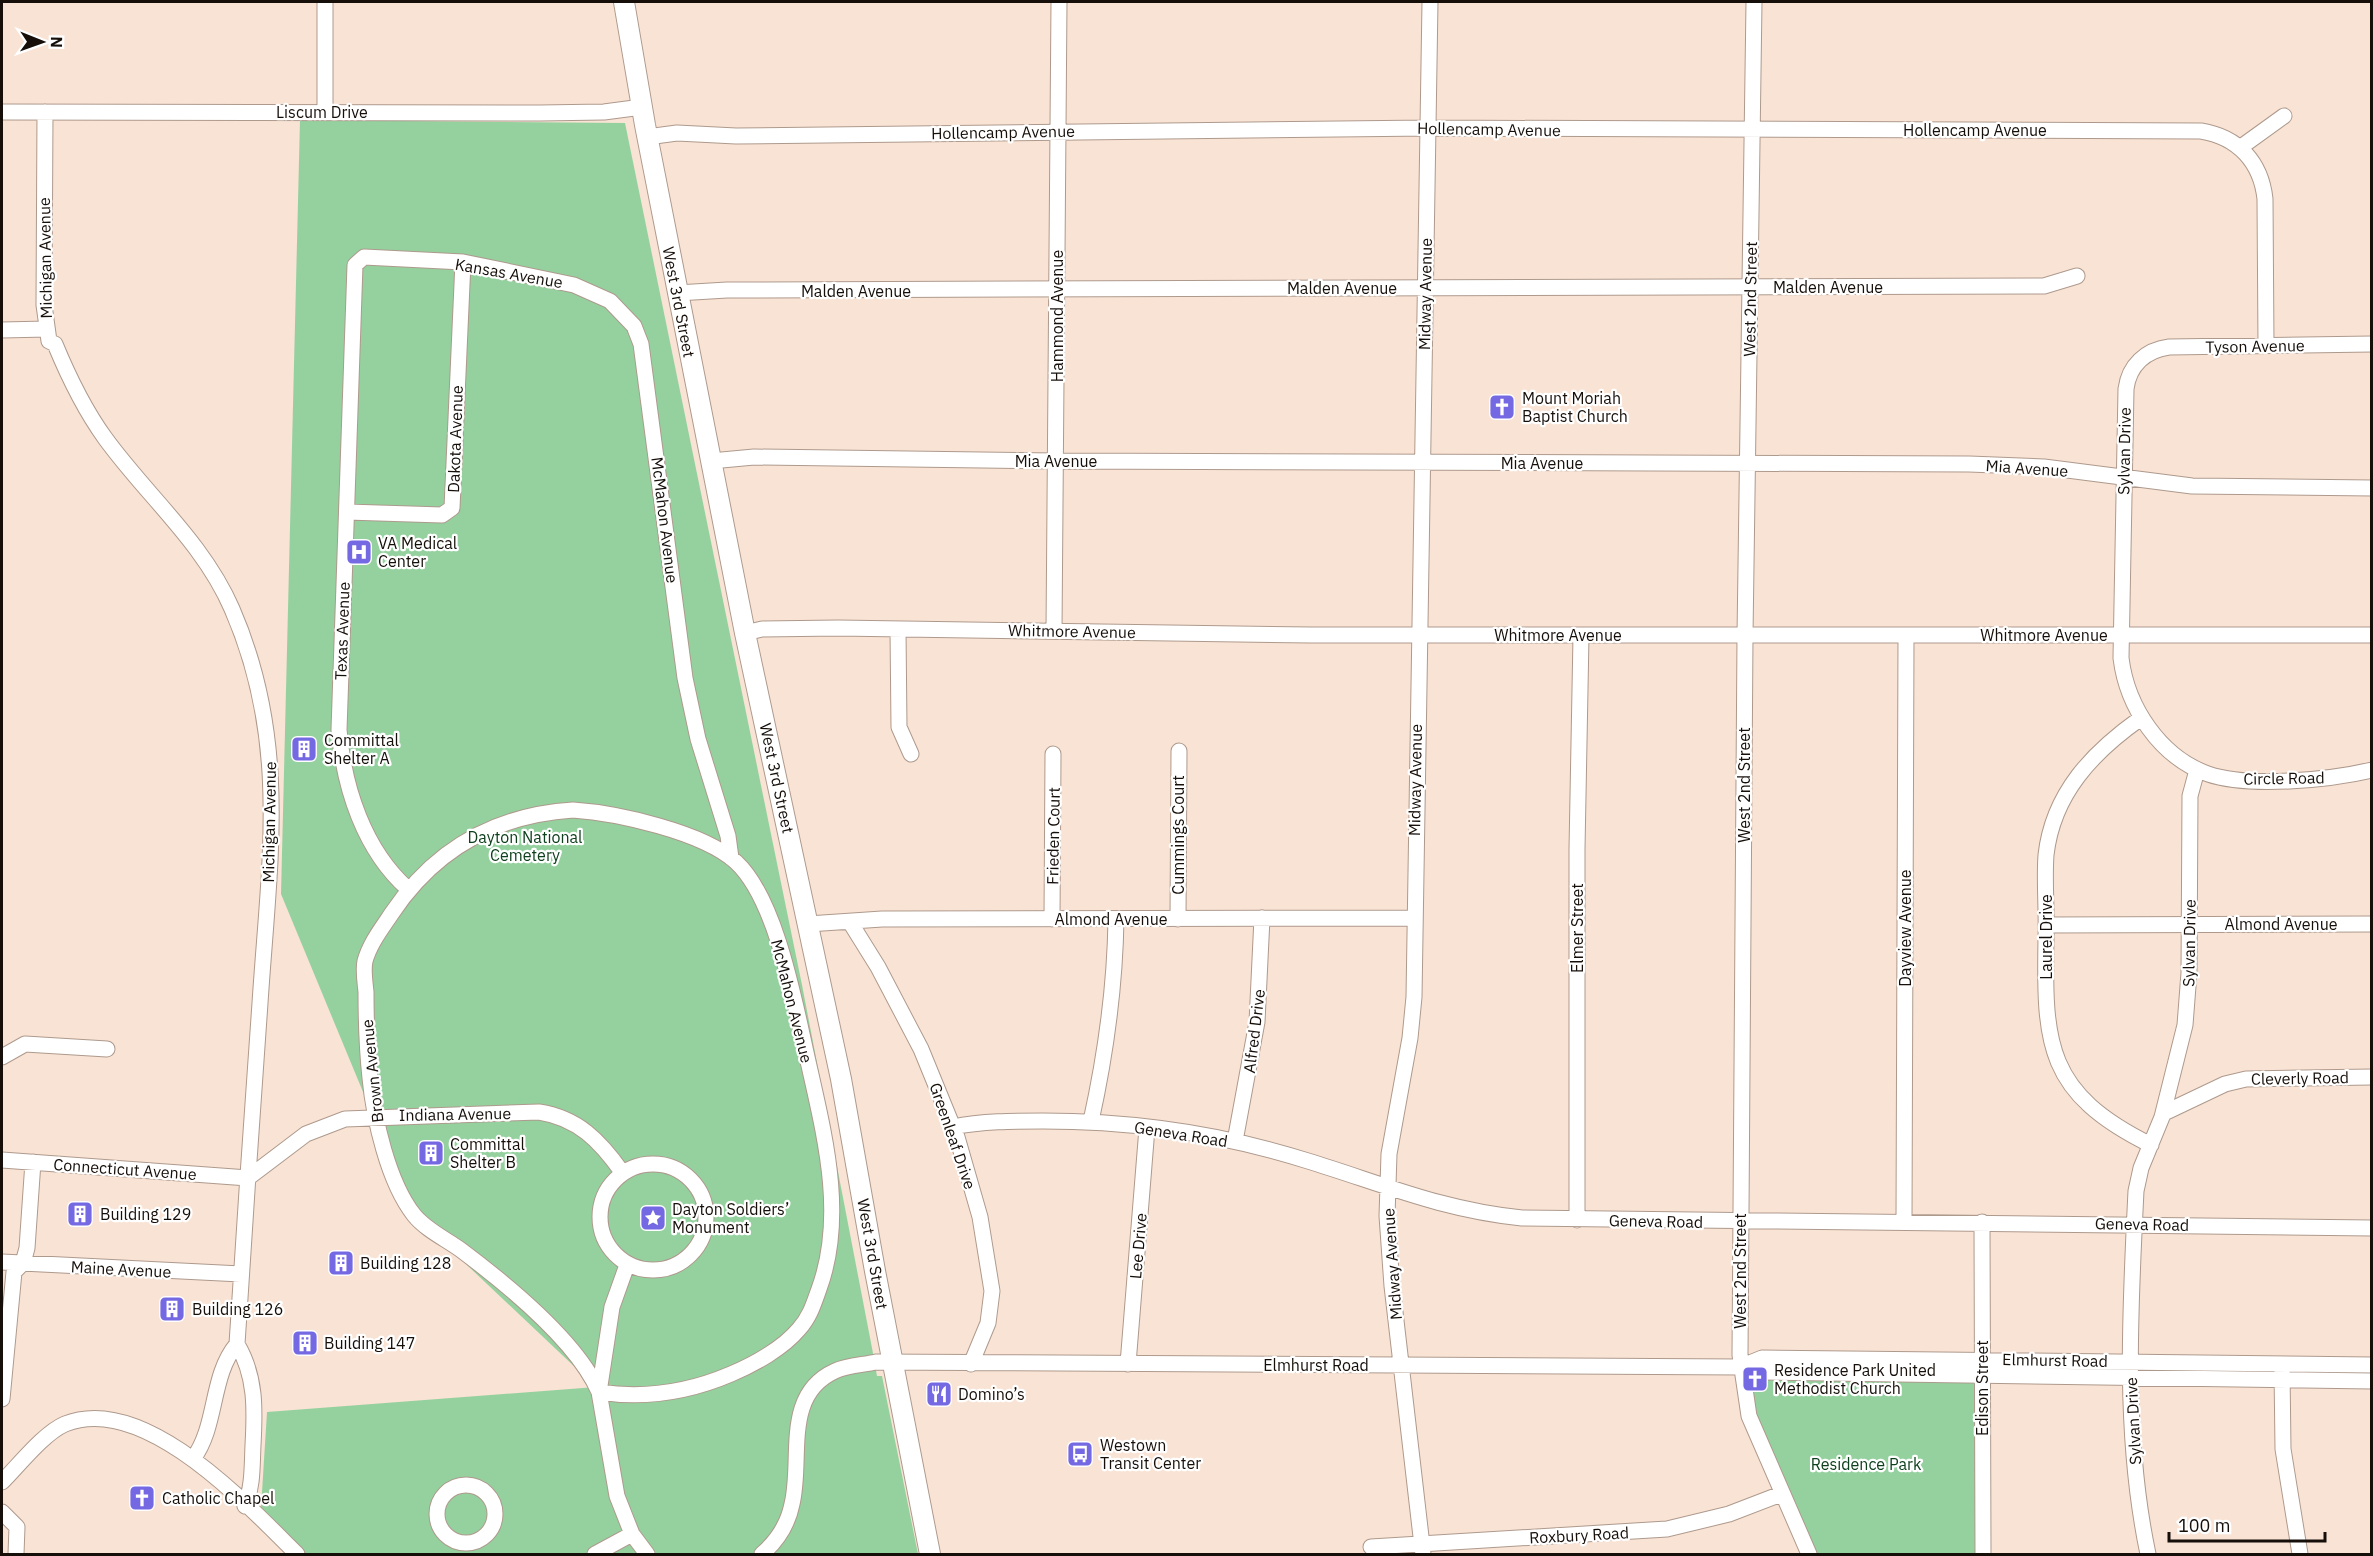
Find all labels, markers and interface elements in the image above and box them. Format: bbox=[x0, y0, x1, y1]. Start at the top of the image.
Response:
north arrow bbox=[12, 12, 72, 72]
text: N bbox=[47, 36, 67, 48]
street label: Liscum Drive bbox=[276, 102, 368, 122]
street label: Hollencamp Avenue bbox=[1417, 118, 1561, 140]
street label: Hollencamp Avenue bbox=[1903, 120, 2047, 140]
street label: Hollencamp Avenue bbox=[931, 121, 1075, 143]
street label: Michigan Avenue bbox=[34, 197, 56, 319]
street label: Midway Avenue bbox=[1414, 238, 1436, 350]
street label: West 2nd Street bbox=[1739, 241, 1761, 357]
street label: West 3rd Street bbox=[658, 245, 700, 359]
street label: Hammond Avenue bbox=[1047, 250, 1067, 382]
street label: Kansas Avenue bbox=[454, 254, 565, 292]
street label: Malden Avenue bbox=[1773, 277, 1883, 297]
street label: Malden Avenue bbox=[1287, 278, 1397, 298]
street label: Malden Avenue bbox=[801, 281, 911, 301]
street label: Tyson Avenue bbox=[2205, 335, 2305, 357]
street label: Dakota Avenue bbox=[443, 385, 467, 493]
place label: Mount Moriah Baptist Church bbox=[1522, 388, 1628, 426]
church icon: Mount Moriah Baptist Church bbox=[1487, 392, 1517, 422]
street label: Sylvan Drive bbox=[2113, 407, 2135, 495]
street label: Mia Avenue bbox=[1015, 451, 1098, 471]
street label: Mia Avenue bbox=[1501, 453, 1584, 473]
street label: Mia Avenue bbox=[1985, 455, 2069, 481]
street label: McMahon Avenue bbox=[647, 456, 683, 584]
place label: VA Medical Center bbox=[378, 533, 457, 571]
hospital icon: VA Medical Center bbox=[344, 537, 374, 567]
street label: Texas Avenue bbox=[330, 581, 354, 680]
street label: Whitmore Avenue bbox=[1008, 620, 1136, 642]
street label: Whitmore Avenue bbox=[1494, 625, 1622, 645]
street label: Whitmore Avenue bbox=[1980, 625, 2108, 645]
street label: West 3rd Street bbox=[756, 721, 798, 835]
street label: Midway Avenue bbox=[1404, 724, 1426, 836]
street label: West 2nd Street bbox=[1734, 727, 1754, 843]
place label: Committal Shelter A bbox=[324, 730, 399, 768]
building icon: Committal Shelter A bbox=[289, 734, 319, 764]
street label: Michigan Avenue bbox=[258, 761, 280, 883]
street label: Circle Road bbox=[2243, 767, 2325, 789]
street label: Cummings Court bbox=[1168, 775, 1188, 895]
street label: Frieden Court bbox=[1042, 787, 1064, 885]
park label: Dayton National Cemetery bbox=[468, 827, 582, 865]
street label: Dayview Avenue bbox=[1895, 869, 1915, 987]
street label: Elmer Street bbox=[1567, 883, 1587, 973]
street label: Laurel Drive bbox=[2036, 894, 2056, 980]
street label: Sylvan Drive bbox=[2178, 899, 2200, 987]
street label: Almond Avenue bbox=[1054, 909, 1168, 929]
street label: Almond Avenue bbox=[2224, 914, 2338, 934]
street label: McMahon Avenue bbox=[767, 937, 817, 1065]
street label: Alfred Drive bbox=[1239, 988, 1269, 1074]
street label: Brown Avenue bbox=[357, 1018, 387, 1124]
street label: Cleverly Road bbox=[2251, 1067, 2349, 1089]
street label: Greenleaf Drive bbox=[925, 1080, 981, 1192]
street label: Indiana Avenue bbox=[399, 1103, 511, 1125]
street label: Geneva Road bbox=[1133, 1117, 1229, 1151]
place label: Committal Shelter B bbox=[450, 1134, 525, 1172]
building icon: Committal Shelter B bbox=[416, 1138, 446, 1168]
street label: Connecticut Avenue bbox=[53, 1154, 197, 1184]
street label: West 3rd Street bbox=[853, 1197, 893, 1311]
building icon: Building 129 bbox=[65, 1199, 95, 1229]
place label: Dayton Soldiers’ Monument bbox=[672, 1199, 789, 1237]
place icon: Dayton Soldiers’ Monument bbox=[638, 1203, 668, 1233]
place label: Building 129 bbox=[100, 1204, 191, 1224]
street label: Midway Avenue bbox=[1378, 1207, 1406, 1321]
street label: Geneva Road bbox=[1609, 1210, 1703, 1232]
street label: Lee Drive bbox=[1125, 1212, 1151, 1280]
street label: West 2nd Street bbox=[1730, 1213, 1750, 1329]
street label: Geneva Road bbox=[2095, 1213, 2189, 1235]
building icon: Building 128 bbox=[326, 1248, 356, 1278]
place label: Building 128 bbox=[360, 1253, 451, 1273]
street label: Maine Avenue bbox=[70, 1256, 172, 1282]
building icon: Building 126 bbox=[157, 1294, 187, 1324]
place label: Building 126 bbox=[192, 1299, 283, 1319]
building icon: Building 147 bbox=[290, 1328, 320, 1358]
place label: Building 147 bbox=[324, 1333, 415, 1353]
street label: Edison Street bbox=[1972, 1340, 1992, 1436]
street label: Elmhurst Road bbox=[2002, 1349, 2108, 1371]
street label: Elmhurst Road bbox=[1263, 1355, 1369, 1375]
place label: Residence Park United Methodist Church bbox=[1774, 1360, 1936, 1398]
church icon: Residence Park United Methodist Church bbox=[1740, 1364, 1770, 1394]
street label: Sylvan Drive bbox=[2121, 1376, 2145, 1465]
restaurant icon: Domino’s bbox=[924, 1379, 954, 1409]
place label: Domino’s bbox=[958, 1384, 1025, 1404]
place label: Westown Transit Center bbox=[1100, 1435, 1201, 1473]
bus stop icon: Westown Transit Center bbox=[1065, 1439, 1095, 1469]
park label: Residence Park bbox=[1811, 1454, 1922, 1474]
church icon: Catholic Chapel bbox=[127, 1483, 157, 1513]
place label: Catholic Chapel bbox=[162, 1488, 274, 1508]
scale bar bbox=[2169, 1505, 2325, 1543]
text: 100 m bbox=[2178, 1514, 2230, 1537]
street label: Roxbury Road bbox=[1529, 1522, 1629, 1548]

